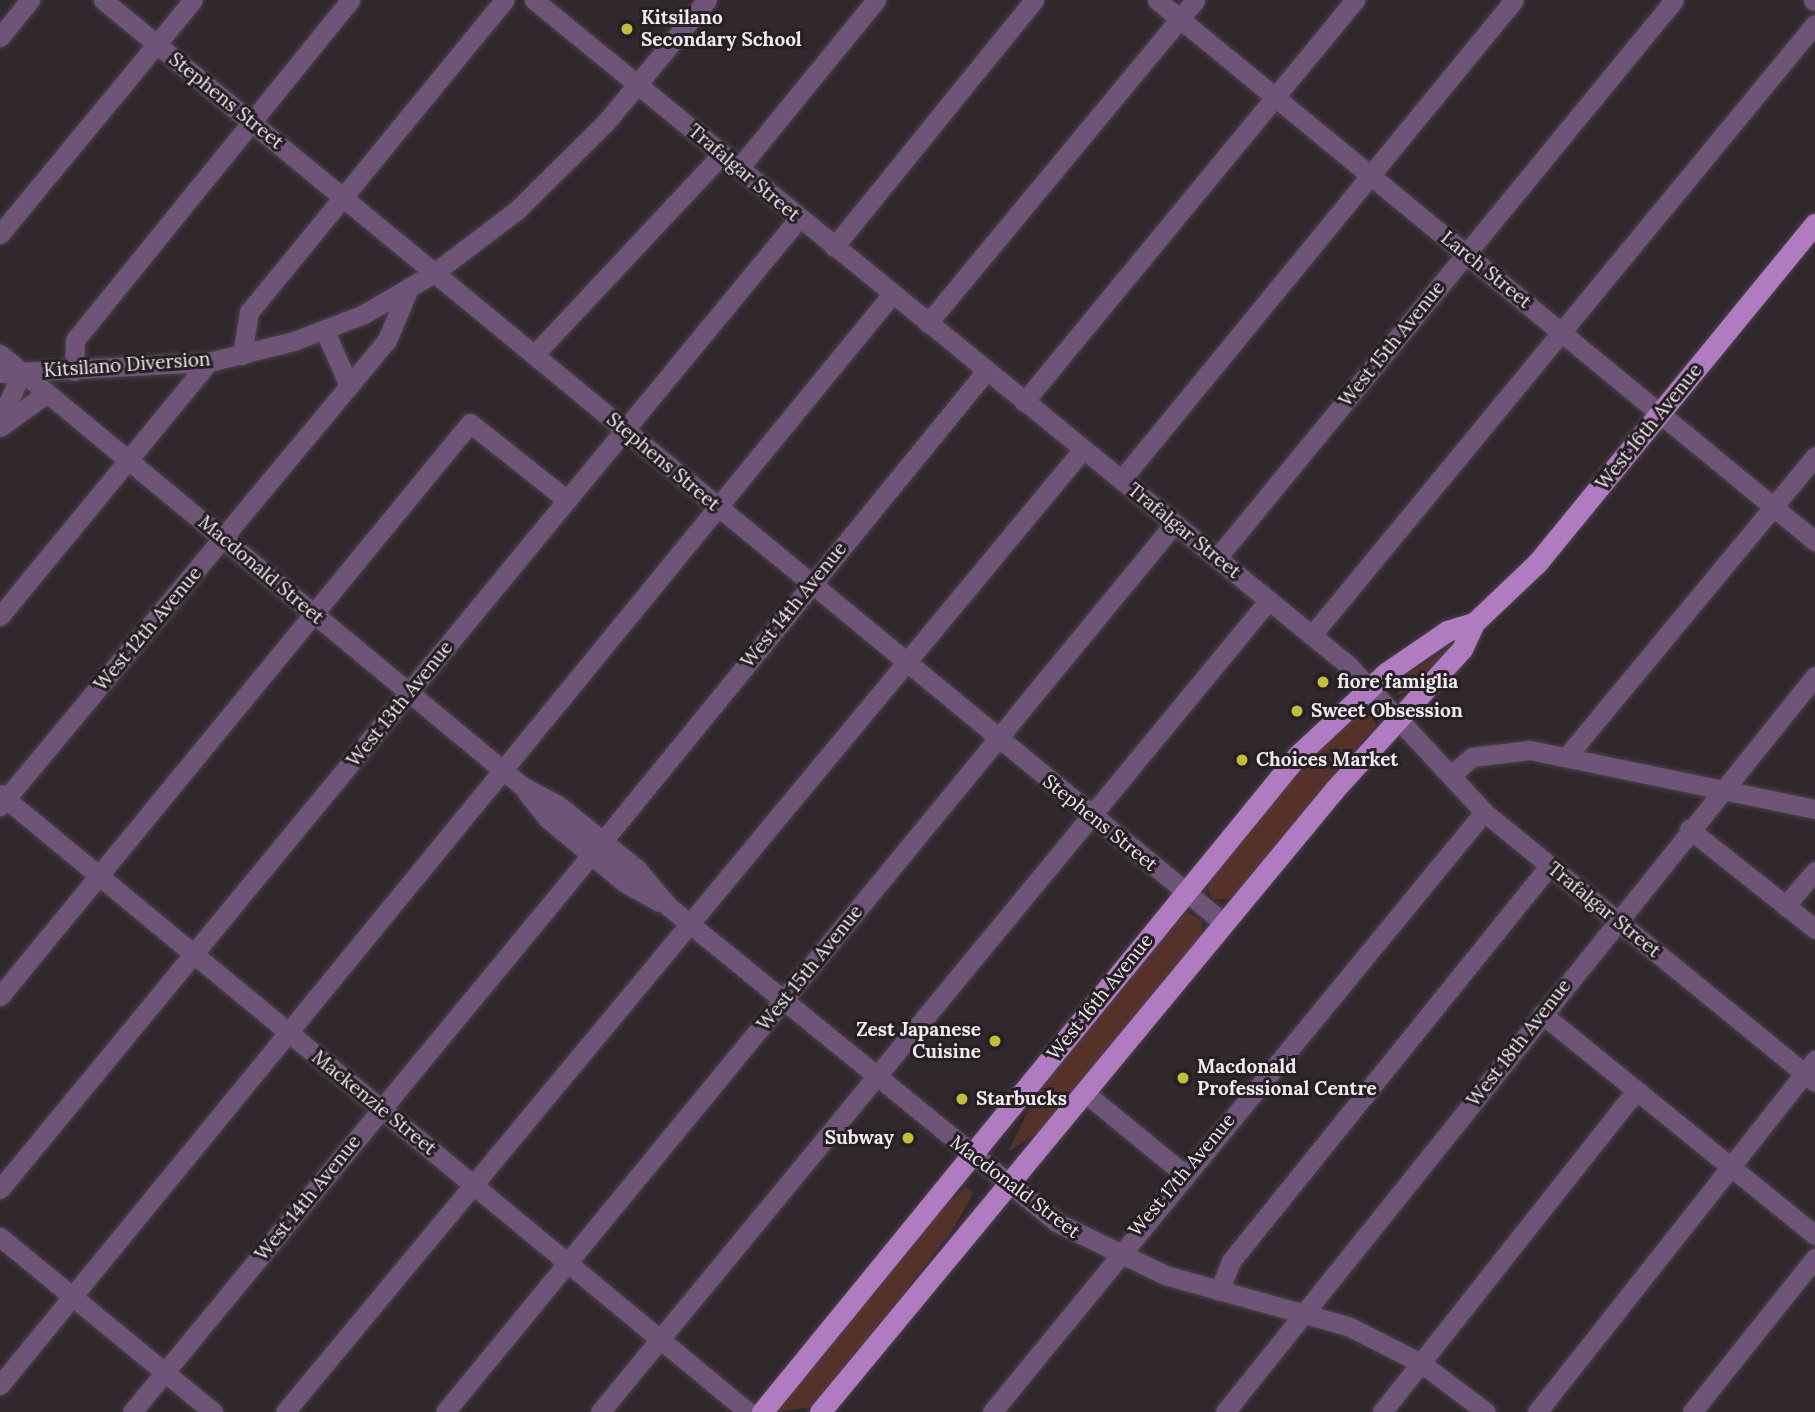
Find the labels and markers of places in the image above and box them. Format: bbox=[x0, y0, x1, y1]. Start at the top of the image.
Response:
place label: Kitsilano Secondary School bbox=[641, 7, 802, 51]
marker: Kitsilano Secondary School bbox=[619, 21, 635, 37]
place label: fiore famiglia bbox=[1337, 671, 1458, 693]
marker: fiore famiglia bbox=[1315, 674, 1331, 690]
place label: Sweet Obsession bbox=[1311, 700, 1463, 722]
marker: Sweet Obsession bbox=[1289, 703, 1305, 719]
place label: Choices Market bbox=[1256, 749, 1398, 771]
marker: Choices Market bbox=[1234, 752, 1250, 768]
place label: Zest Japanese Cuisine bbox=[856, 1019, 981, 1063]
marker: Zest Japanese Cuisine bbox=[987, 1033, 1003, 1049]
place label: Macdonald Professional Centre bbox=[1197, 1056, 1377, 1100]
marker: Macdonald Professional Centre bbox=[1175, 1070, 1191, 1086]
place label: Starbucks bbox=[976, 1088, 1067, 1110]
marker: Starbucks bbox=[954, 1091, 970, 1107]
place label: Subway bbox=[825, 1127, 894, 1149]
marker: Subway bbox=[900, 1130, 916, 1146]

